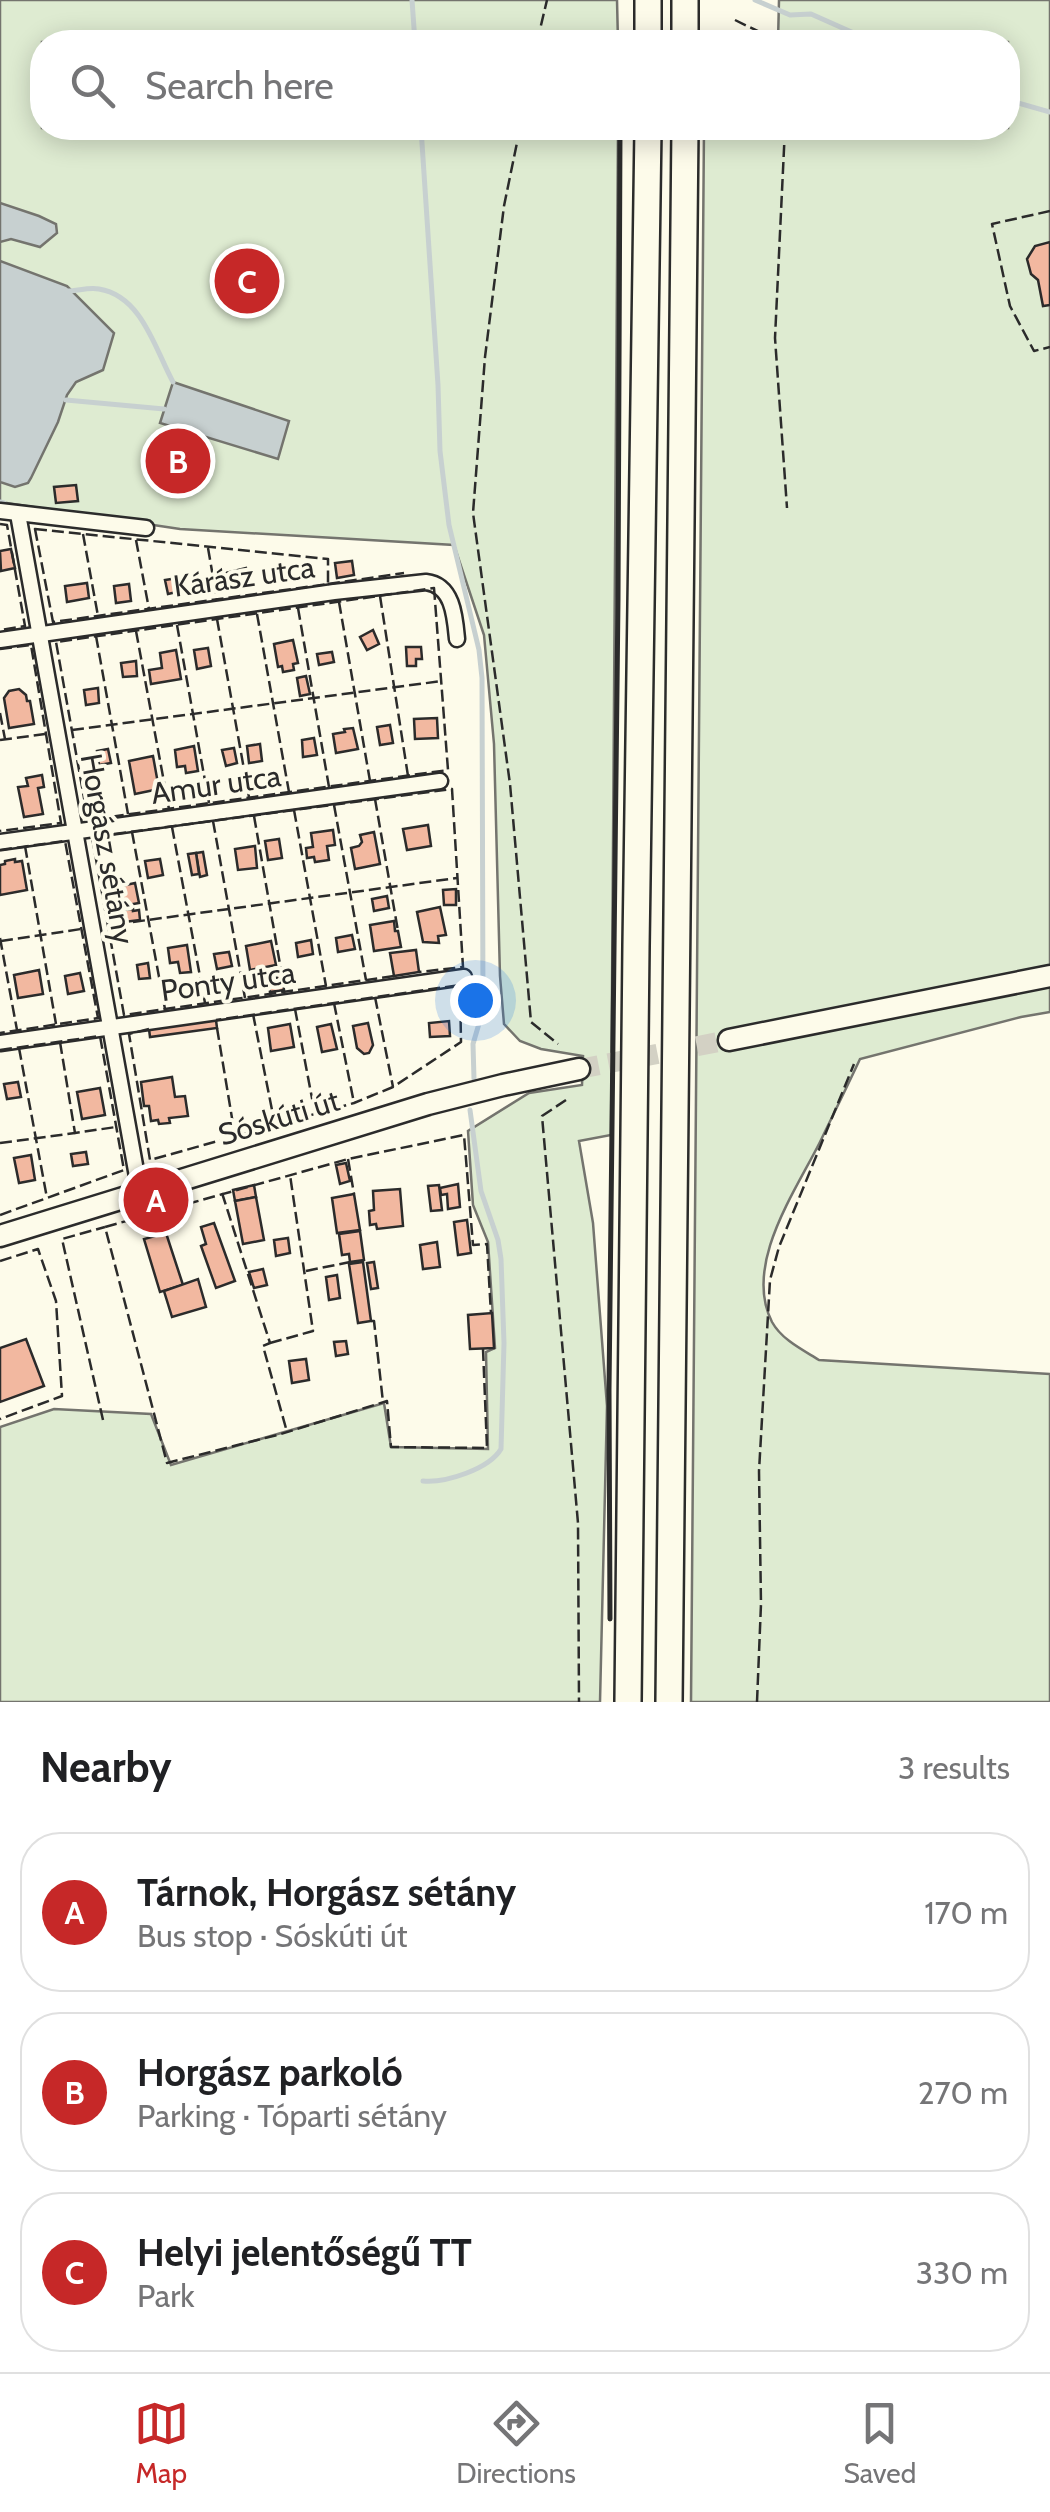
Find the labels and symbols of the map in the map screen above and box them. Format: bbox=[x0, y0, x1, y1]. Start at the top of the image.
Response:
pin: C bbox=[214, 244, 280, 318]
pin: B bbox=[146, 424, 210, 498]
street label: Kárász utca bbox=[171, 548, 317, 605]
street label: Horgász sétány bbox=[73, 751, 142, 947]
street label: Amur utca bbox=[149, 757, 284, 812]
street label: Ponty utca bbox=[158, 954, 298, 1009]
your location bbox=[450, 975, 501, 1026]
street label: Sóskúti út bbox=[214, 1082, 344, 1153]
pin: A bbox=[124, 1162, 188, 1238]

